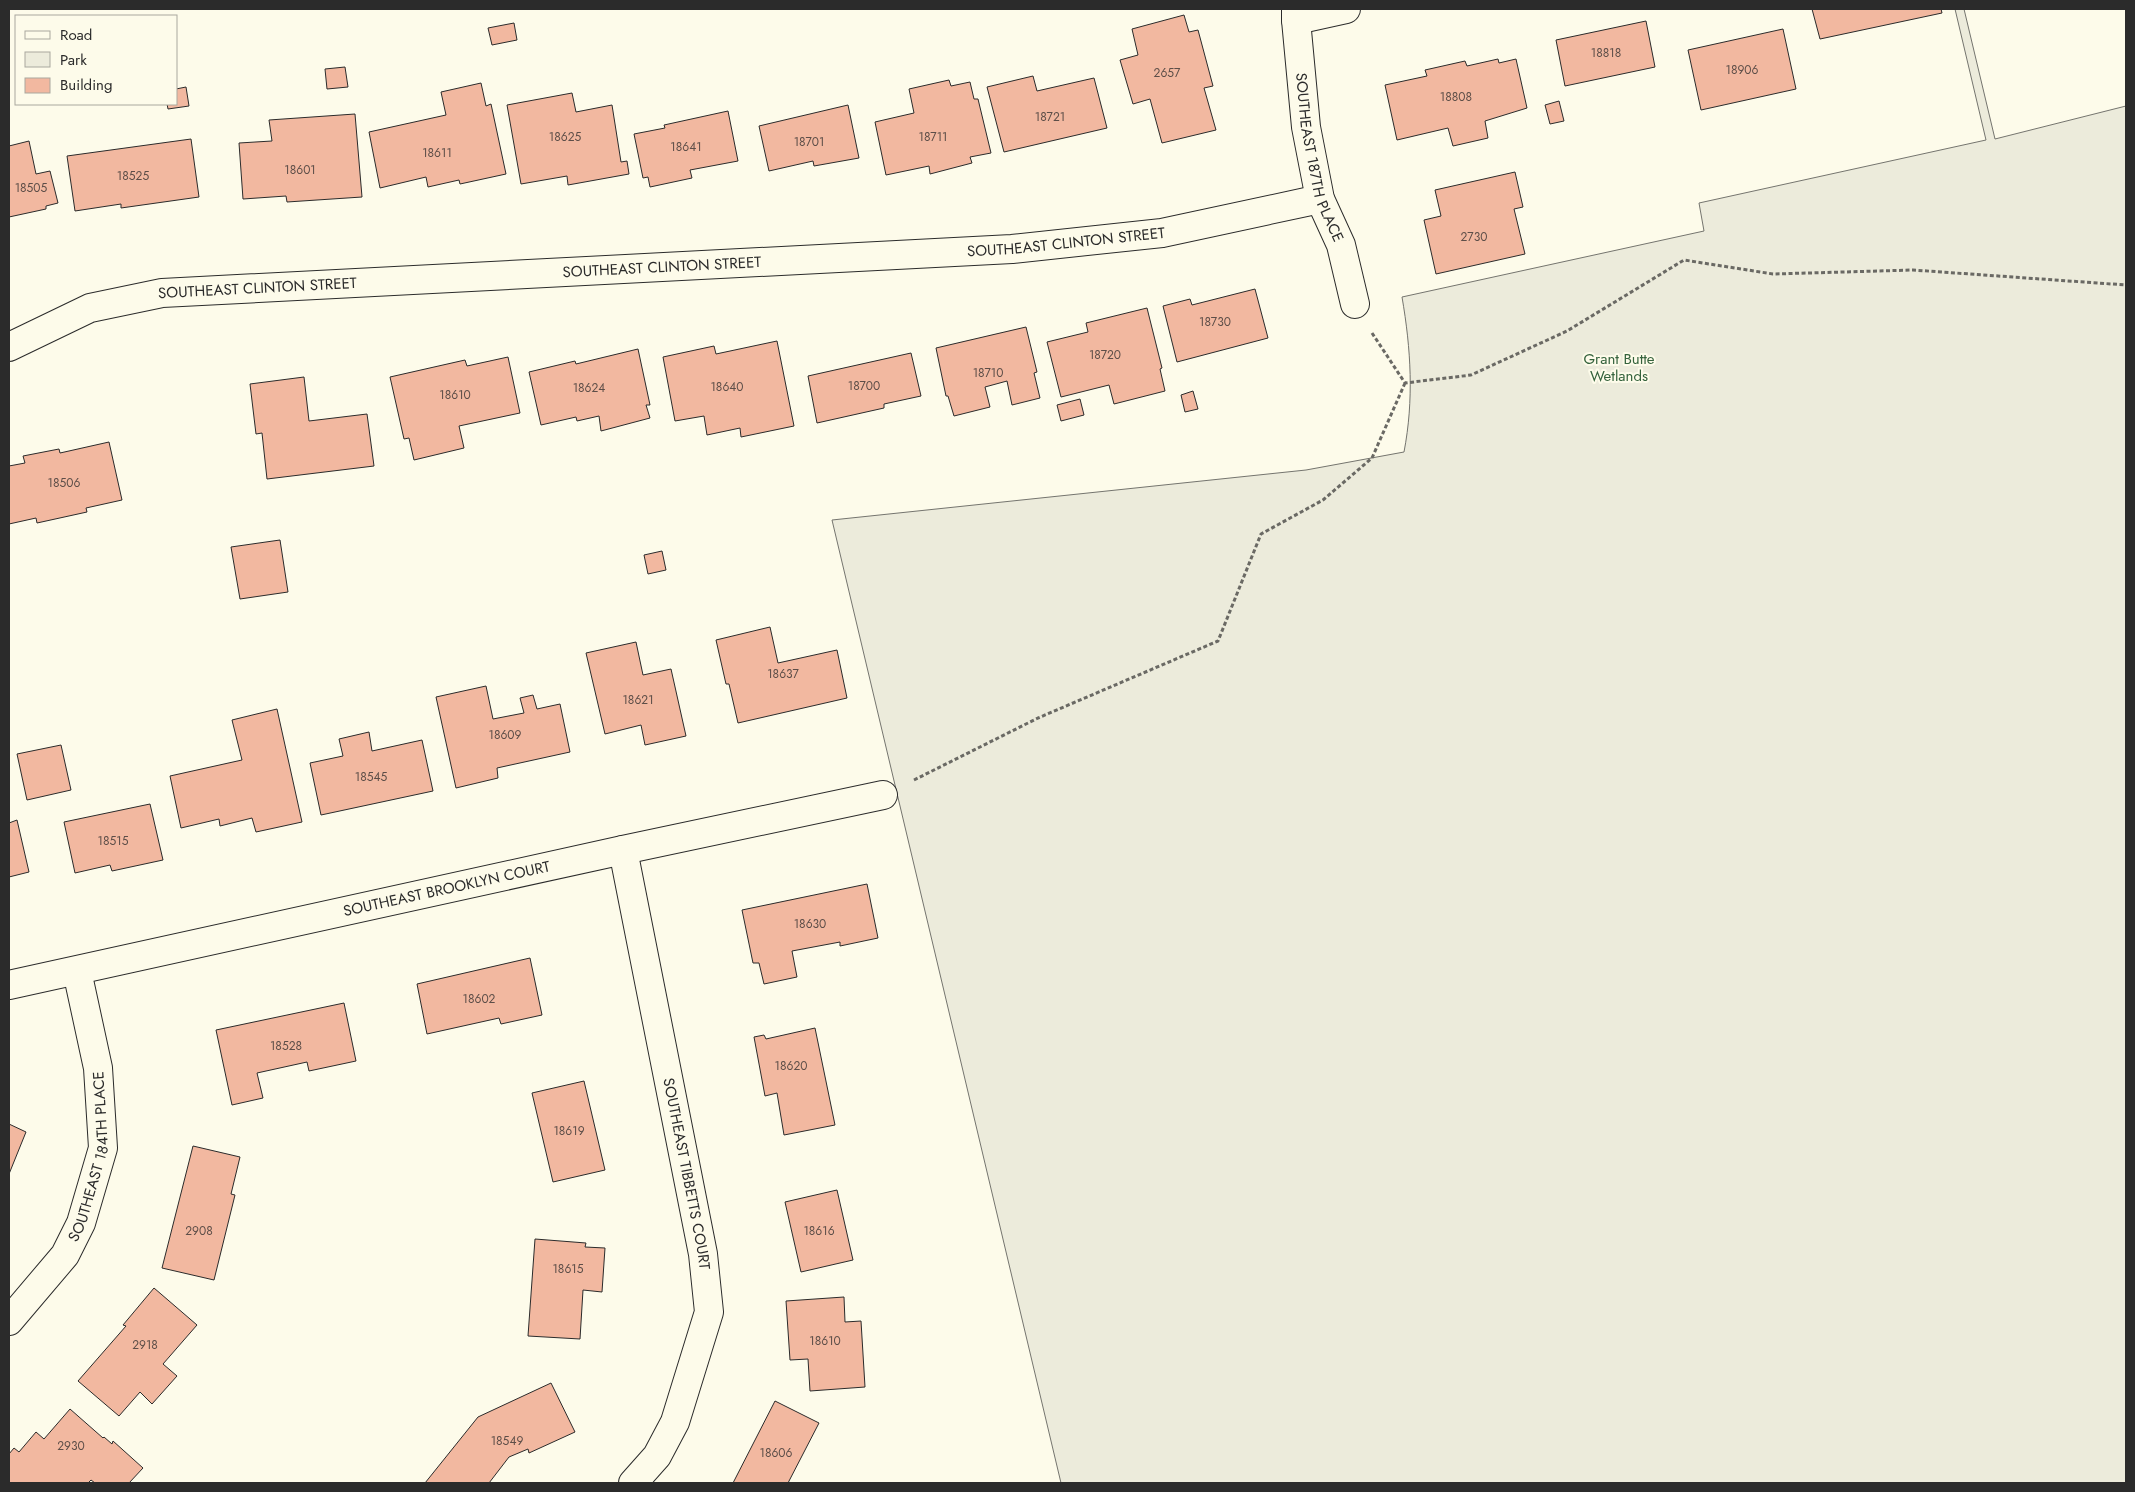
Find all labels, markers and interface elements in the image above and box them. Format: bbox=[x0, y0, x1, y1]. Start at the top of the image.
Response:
legend bbox=[15, 15, 178, 105]
text: Road bbox=[60, 24, 92, 46]
house number: 18818 bbox=[1591, 44, 1621, 62]
text: Park bbox=[60, 49, 87, 71]
house number: 18906 bbox=[1726, 61, 1759, 79]
house number: 2657 bbox=[1154, 64, 1181, 82]
street label: SOUTHEAST 187TH PLACE bbox=[1290, 72, 1349, 246]
text: Building bbox=[60, 74, 112, 96]
house number: 18808 bbox=[1440, 88, 1472, 106]
house number: 18721 bbox=[1035, 108, 1065, 126]
house number: 18625 bbox=[549, 128, 581, 146]
house number: 18711 bbox=[919, 128, 947, 146]
house number: 18701 bbox=[794, 133, 824, 151]
house number: 18641 bbox=[670, 138, 702, 156]
house number: 18611 bbox=[422, 144, 452, 162]
house number: 18601 bbox=[284, 161, 316, 179]
house number: 18525 bbox=[117, 167, 149, 185]
house number: 18505 bbox=[15, 179, 48, 197]
street label: SOUTHEAST CLINTON STREET bbox=[966, 222, 1166, 262]
house number: 2730 bbox=[1461, 228, 1487, 246]
street label: SOUTHEAST CLINTON STREET bbox=[562, 251, 762, 283]
street label: SOUTHEAST CLINTON STREET bbox=[158, 272, 357, 304]
house number: 18730 bbox=[1199, 313, 1231, 331]
house number: 18720 bbox=[1089, 346, 1121, 364]
park label: Grant Butte Wetlands bbox=[1583, 348, 1655, 387]
house number: 18710 bbox=[973, 364, 1003, 382]
house number: 18700 bbox=[848, 377, 880, 395]
house number: 18640 bbox=[710, 378, 744, 396]
house number: 18624 bbox=[573, 379, 605, 397]
house number: 18610 bbox=[439, 386, 471, 404]
house number: 18506 bbox=[48, 474, 80, 492]
house number: 18637 bbox=[767, 665, 799, 683]
house number: 18621 bbox=[622, 691, 654, 709]
house number: 18609 bbox=[489, 726, 522, 744]
house number: 18545 bbox=[355, 768, 387, 786]
house number: 18515 bbox=[98, 832, 129, 850]
street label: SOUTHEAST BROOKLYN COURT bbox=[341, 855, 552, 922]
house number: 18630 bbox=[794, 915, 826, 933]
house number: 18602 bbox=[463, 990, 496, 1008]
house number: 18528 bbox=[270, 1037, 302, 1055]
house number: 18620 bbox=[775, 1057, 807, 1075]
street label: SOUTHEAST 184TH PLACE bbox=[62, 1071, 114, 1245]
street label: SOUTHEAST TIBBETTS COURT bbox=[657, 1076, 716, 1271]
house number: 18619 bbox=[553, 1122, 585, 1140]
house number: 2908 bbox=[185, 1222, 213, 1240]
house number: 18616 bbox=[803, 1222, 835, 1240]
house number: 18615 bbox=[552, 1260, 584, 1278]
house number: 18610 bbox=[809, 1332, 841, 1350]
house number: 2918 bbox=[132, 1336, 158, 1354]
house number: 18549 bbox=[491, 1432, 523, 1450]
house number: 2930 bbox=[57, 1437, 85, 1455]
house number: 18606 bbox=[760, 1444, 793, 1462]

